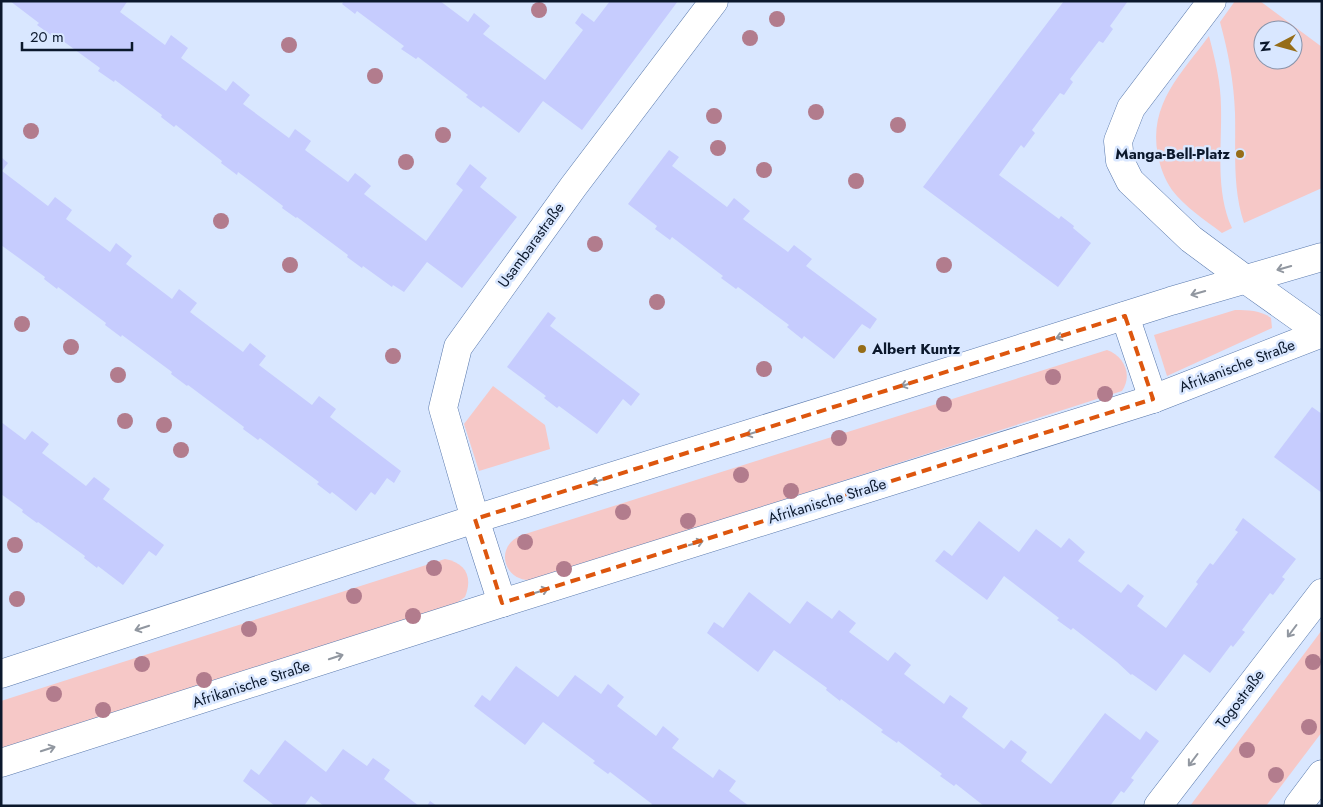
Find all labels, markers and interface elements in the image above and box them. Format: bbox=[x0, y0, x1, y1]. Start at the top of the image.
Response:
scale bar bbox=[22, 20, 132, 52]
north arrow bbox=[1253, 20, 1303, 70]
text: 20 m bbox=[30, 26, 64, 48]
text: N bbox=[1255, 40, 1276, 53]
place label: Manga-Bell-Platz bbox=[1115, 143, 1230, 165]
marker: Manga-Bell-Platz bbox=[1234, 148, 1246, 160]
street label: Usambarastraße bbox=[493, 198, 570, 292]
one-way arrow bbox=[1276, 264, 1292, 273]
one-way arrow bbox=[1191, 288, 1207, 298]
one-way arrow bbox=[1055, 331, 1071, 341]
street label: Afrikanische Straße bbox=[1176, 334, 1298, 398]
place label: Albert Kuntz bbox=[871, 338, 960, 360]
marker: Albert Kuntz bbox=[856, 343, 868, 355]
one-way arrow bbox=[900, 380, 916, 390]
one-way arrow bbox=[745, 428, 761, 438]
street label: Afrikanische Straße bbox=[765, 472, 889, 529]
one-way arrow bbox=[590, 476, 606, 486]
one-way arrow bbox=[687, 537, 703, 547]
one-way arrow bbox=[532, 586, 548, 596]
one-way arrow bbox=[134, 624, 150, 634]
one-way arrow bbox=[1287, 624, 1297, 638]
one-way arrow bbox=[328, 651, 344, 661]
street label: Afrikanische Straße bbox=[189, 655, 313, 713]
street label: Togostraße bbox=[1211, 665, 1270, 733]
one-way arrow bbox=[39, 743, 55, 753]
one-way arrow bbox=[1188, 753, 1199, 766]

